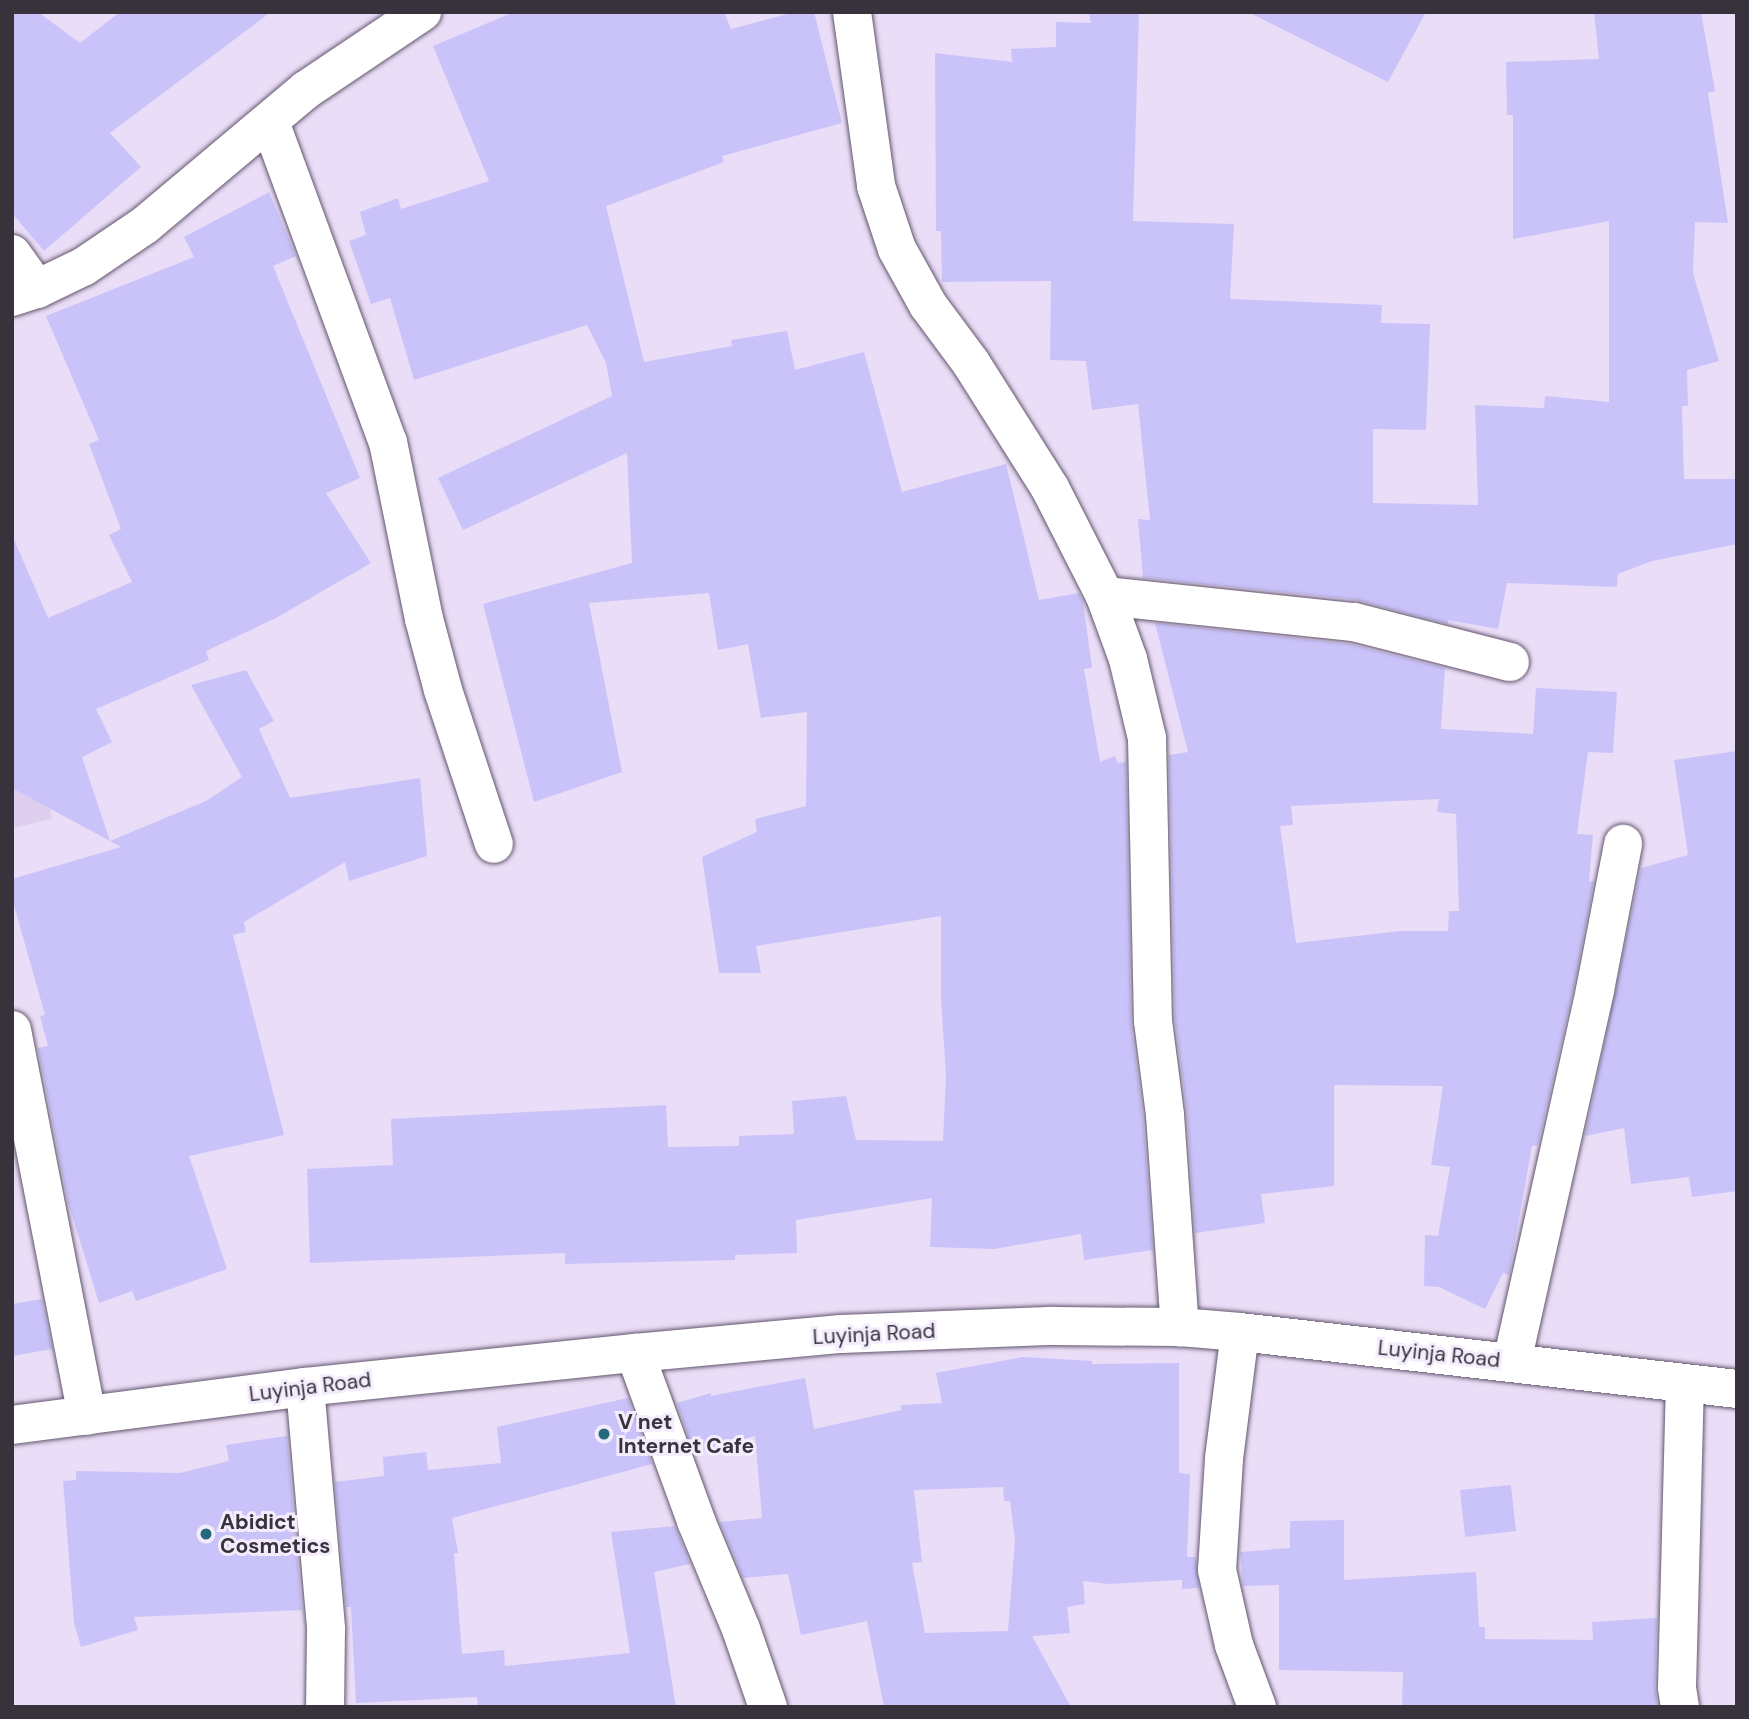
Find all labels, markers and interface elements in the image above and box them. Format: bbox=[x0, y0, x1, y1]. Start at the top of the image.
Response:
street label: Luyinja Road bbox=[812, 1318, 936, 1350]
street label: Luyinja Road bbox=[1377, 1335, 1501, 1373]
street label: Luyinja Road bbox=[247, 1367, 373, 1407]
place label: V net Internet Cafe bbox=[618, 1409, 754, 1459]
marker: V net Internet Cafe bbox=[596, 1426, 612, 1442]
place label: Abidict Cosmetics bbox=[220, 1509, 331, 1559]
marker: Abidict Cosmetics bbox=[198, 1526, 214, 1542]

